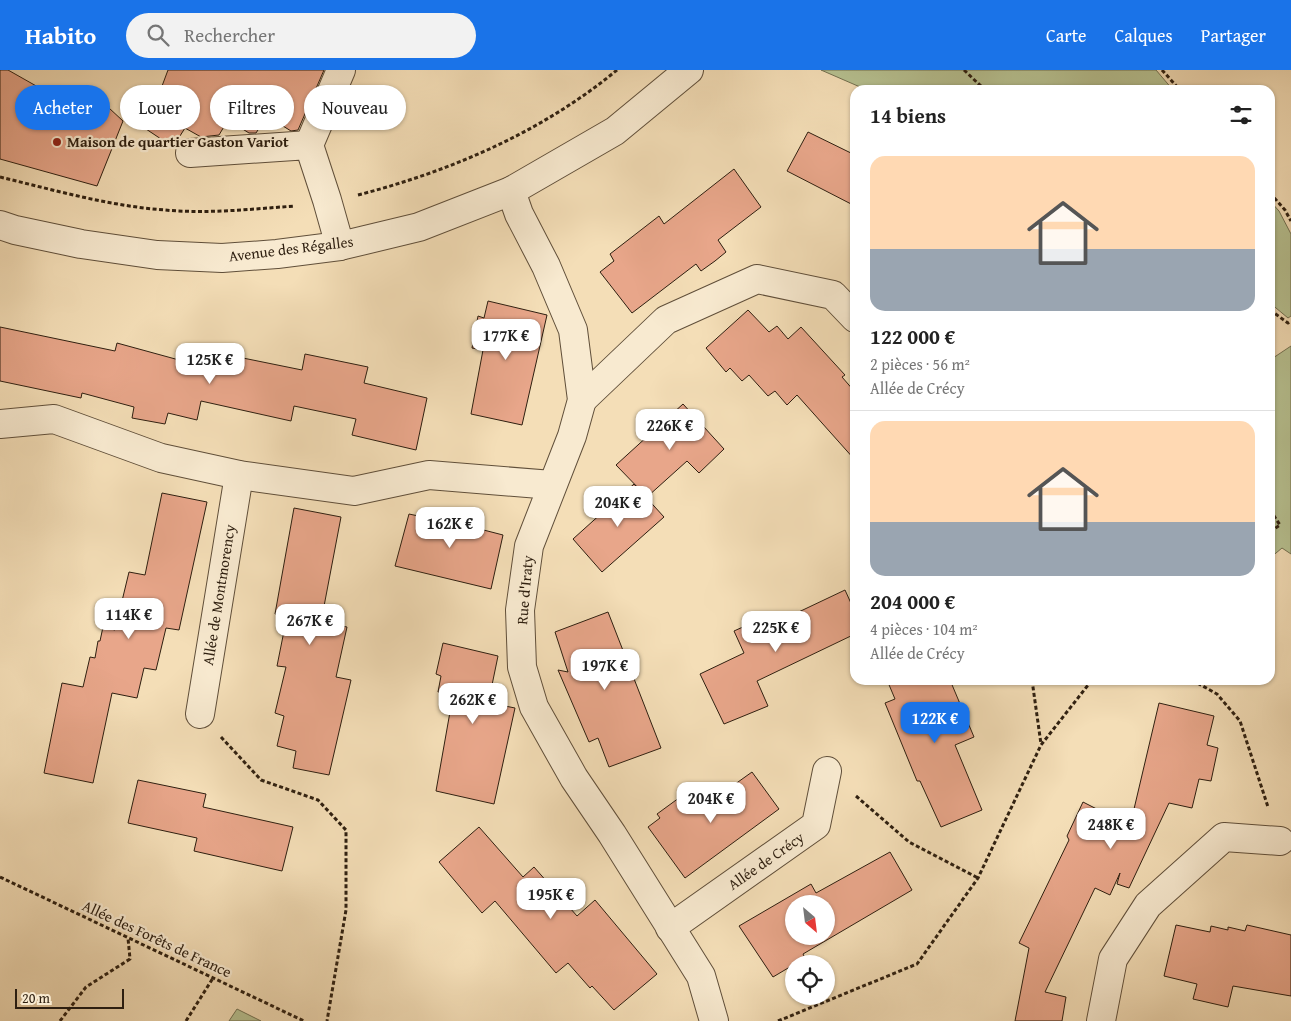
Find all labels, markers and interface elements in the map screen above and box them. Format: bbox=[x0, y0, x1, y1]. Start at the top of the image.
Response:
search box bbox=[126, 13, 476, 58]
text: Habito bbox=[25, 18, 96, 53]
icon: search bbox=[144, 21, 172, 49]
text: Rechercher bbox=[184, 21, 275, 49]
text: Carte bbox=[1046, 22, 1087, 49]
text: Calques bbox=[1115, 22, 1173, 49]
text: Partager bbox=[1201, 22, 1266, 49]
chip: Acheter bbox=[15, 85, 110, 130]
chip: Louer bbox=[120, 85, 200, 130]
chip: Filtres bbox=[210, 85, 294, 130]
chip: Nouveau bbox=[304, 85, 406, 130]
text: 14 biens bbox=[870, 100, 946, 131]
icon: filters bbox=[1227, 101, 1255, 129]
place label: Maison de quartier Gaston Variot bbox=[67, 131, 289, 152]
marker: Maison de quartier Gaston Variot bbox=[51, 136, 63, 148]
icon: home bbox=[1018, 188, 1108, 278]
street label: Avenue des Régalles bbox=[227, 230, 354, 267]
pin: 177K € bbox=[465, 318, 547, 361]
text: 122 000 € bbox=[870, 321, 955, 352]
text: 177K € bbox=[483, 323, 529, 347]
pin: 125K € bbox=[169, 342, 251, 385]
text: 125K € bbox=[187, 347, 233, 371]
text: 2 pièces · 56 m² bbox=[870, 352, 970, 376]
text: Allée de Crécy bbox=[870, 376, 965, 400]
pin: 226K € bbox=[629, 408, 711, 451]
text: 226K € bbox=[647, 413, 693, 437]
icon: home bbox=[1018, 454, 1108, 544]
pin: 204K € bbox=[577, 486, 659, 528]
text: 204K € bbox=[595, 490, 641, 514]
pin: 162K € bbox=[409, 506, 491, 549]
text: 162K € bbox=[427, 511, 473, 535]
street label: Allée de Montmorency bbox=[197, 522, 240, 667]
street label: Rue d'Iraty bbox=[511, 554, 538, 625]
text: 204 000 € bbox=[870, 586, 955, 617]
pin: 114K € bbox=[88, 598, 170, 640]
text: 114K € bbox=[106, 602, 152, 626]
pin: 267K € bbox=[269, 604, 351, 646]
text: 267K € bbox=[287, 608, 333, 632]
pin: 225K € bbox=[735, 610, 817, 653]
text: 225K € bbox=[753, 615, 799, 639]
text: 4 pièces · 104 m² bbox=[870, 617, 978, 641]
text: Allée de Crécy bbox=[870, 641, 965, 665]
pin: 197K € bbox=[564, 648, 646, 691]
text: 197K € bbox=[582, 653, 628, 677]
pin: 262K € bbox=[432, 682, 514, 725]
text: 262K € bbox=[450, 687, 496, 711]
pin: 122K € bbox=[894, 702, 976, 744]
text: 122K € bbox=[912, 706, 958, 730]
pin: 204K € bbox=[670, 782, 752, 824]
text: 204K € bbox=[688, 786, 734, 810]
pin: 248K € bbox=[1070, 808, 1152, 850]
text: 248K € bbox=[1088, 812, 1134, 836]
street label: Allée de Crécy bbox=[723, 826, 809, 895]
pin: 195K € bbox=[510, 878, 592, 920]
text: 195K € bbox=[528, 882, 574, 906]
street label: Allée des Forêts de France bbox=[79, 895, 235, 982]
north arrow bbox=[785, 895, 835, 945]
map controls bbox=[785, 895, 835, 1005]
button: locate bbox=[785, 955, 835, 1005]
scale bar bbox=[15, 986, 124, 1009]
text: 20 m bbox=[22, 988, 50, 1008]

